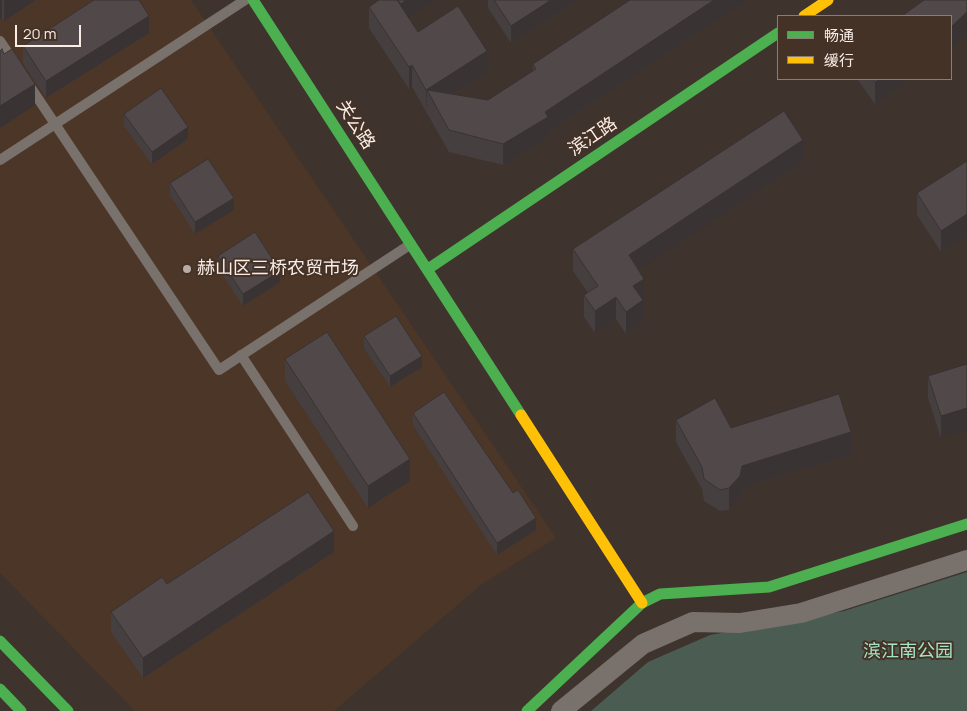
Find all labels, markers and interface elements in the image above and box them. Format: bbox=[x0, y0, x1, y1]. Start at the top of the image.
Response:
scale bar bbox=[18, 15, 84, 47]
legend bbox=[777, 15, 952, 80]
text: 20 m bbox=[23, 23, 56, 44]
text: 畅通 bbox=[824, 25, 854, 46]
text: 缓行 bbox=[824, 50, 854, 71]
street label: 关公路 bbox=[331, 96, 379, 154]
street label: 滨江路 bbox=[565, 113, 621, 161]
place label: 赫山区三桥农贸市场 bbox=[197, 258, 359, 280]
marker: 赫山区三桥农贸市场 bbox=[181, 263, 193, 275]
park label: 滨江南公园 bbox=[863, 641, 953, 663]

